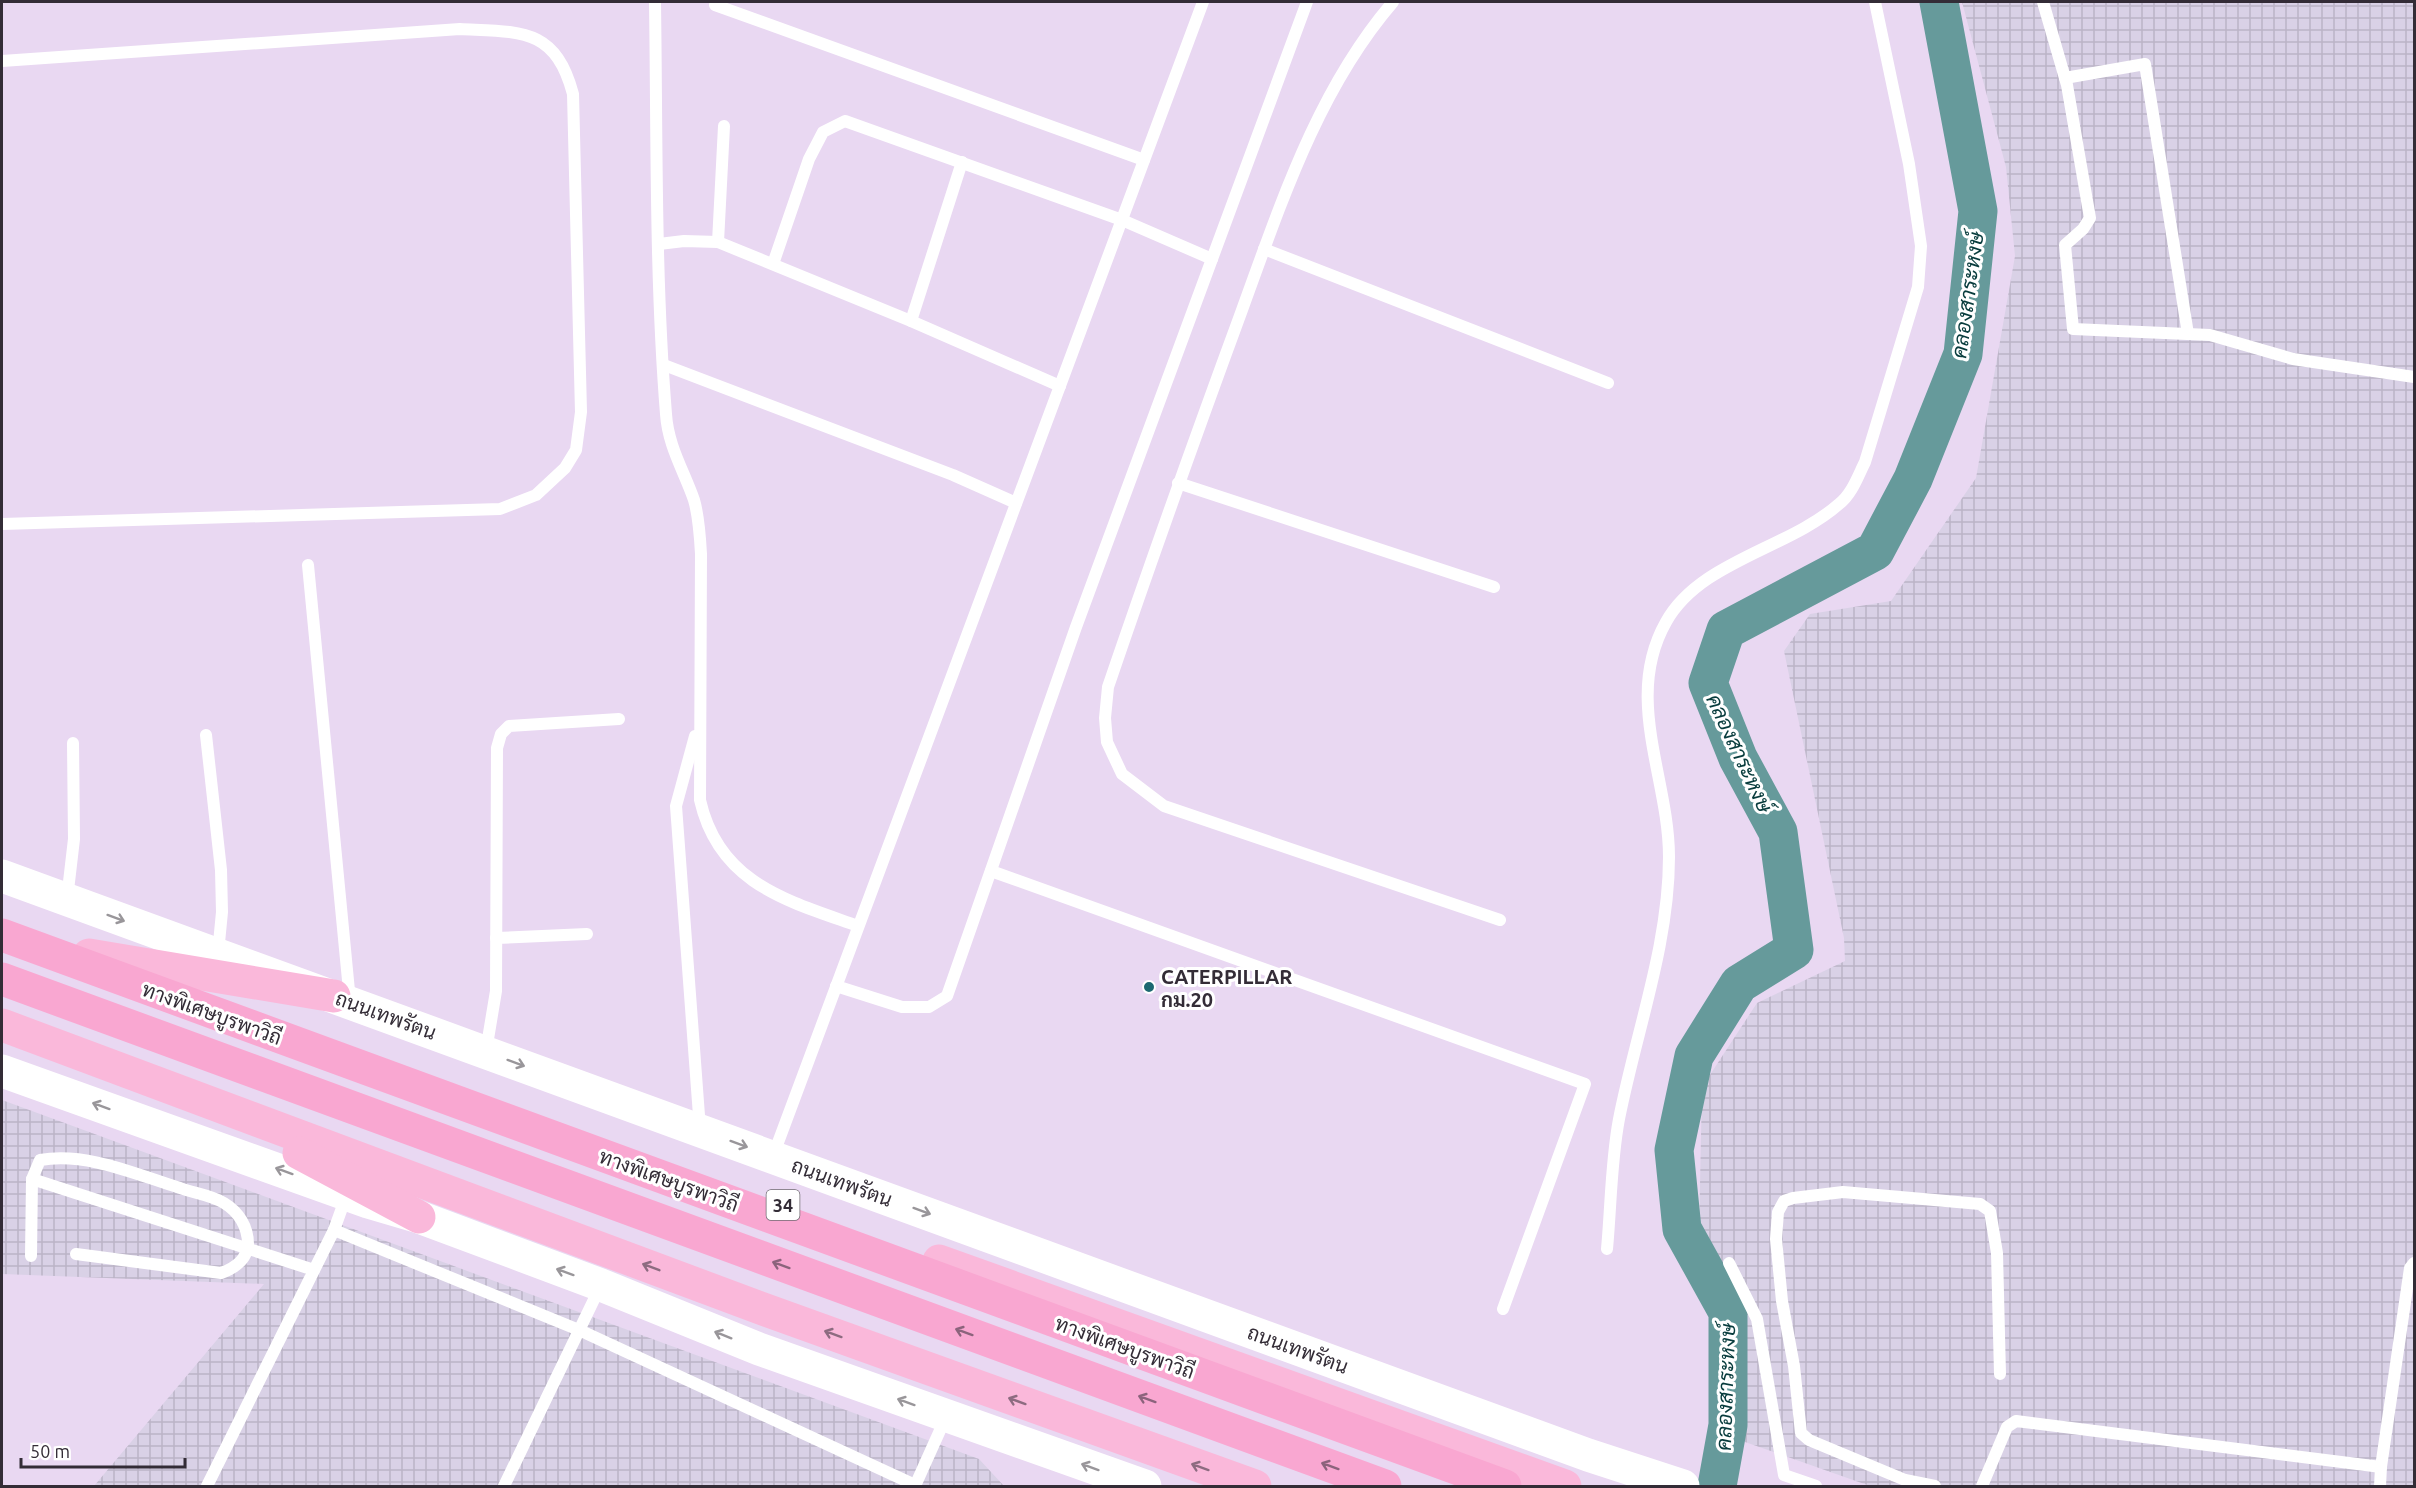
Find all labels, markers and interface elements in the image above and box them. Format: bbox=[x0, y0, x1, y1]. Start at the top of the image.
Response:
water label: คลองสาระหงษ์ bbox=[1945, 227, 1988, 360]
water label: คลองสาระหงษ์ bbox=[1702, 690, 1780, 818]
one-way arrow bbox=[106, 913, 125, 924]
place label: CATERPILLAR กม.20 bbox=[1161, 965, 1292, 1011]
street label: ทางพิเศษบูรพาวิถี bbox=[138, 976, 285, 1053]
marker: CATERPILLAR กม.20 bbox=[1142, 980, 1156, 994]
street label: ถนนเทพรัตน bbox=[333, 986, 439, 1044]
one-way arrow bbox=[506, 1059, 525, 1070]
one-way arrow bbox=[92, 1099, 111, 1110]
one-way arrow bbox=[729, 1140, 748, 1151]
street label: ทางพิเศษบูรพาวิถี bbox=[595, 1143, 742, 1220]
street label: ถนนเทพรัตน bbox=[789, 1153, 895, 1211]
one-way arrow bbox=[276, 1164, 294, 1175]
road number: 34 bbox=[766, 1190, 800, 1220]
one-way arrow bbox=[912, 1207, 931, 1218]
one-way arrow bbox=[772, 1258, 791, 1269]
one-way arrow bbox=[642, 1260, 660, 1271]
one-way arrow bbox=[556, 1265, 575, 1276]
street label: ทางพิเศษบูรพาวิถี bbox=[1051, 1310, 1198, 1387]
street label: ถนนเทพรัตน bbox=[1245, 1320, 1351, 1378]
water label: คลองสาระหงษ์ bbox=[1710, 1320, 1739, 1451]
one-way arrow bbox=[955, 1326, 974, 1337]
one-way arrow bbox=[825, 1328, 843, 1339]
one-way arrow bbox=[714, 1329, 732, 1340]
one-way arrow bbox=[1138, 1393, 1157, 1404]
one-way arrow bbox=[1008, 1394, 1027, 1405]
one-way arrow bbox=[897, 1395, 916, 1406]
scale bar bbox=[21, 1431, 184, 1469]
text: 50 m bbox=[30, 1441, 70, 1461]
one-way arrow bbox=[1081, 1460, 1100, 1471]
one-way arrow bbox=[1191, 1460, 1210, 1471]
one-way arrow bbox=[1321, 1460, 1340, 1471]

